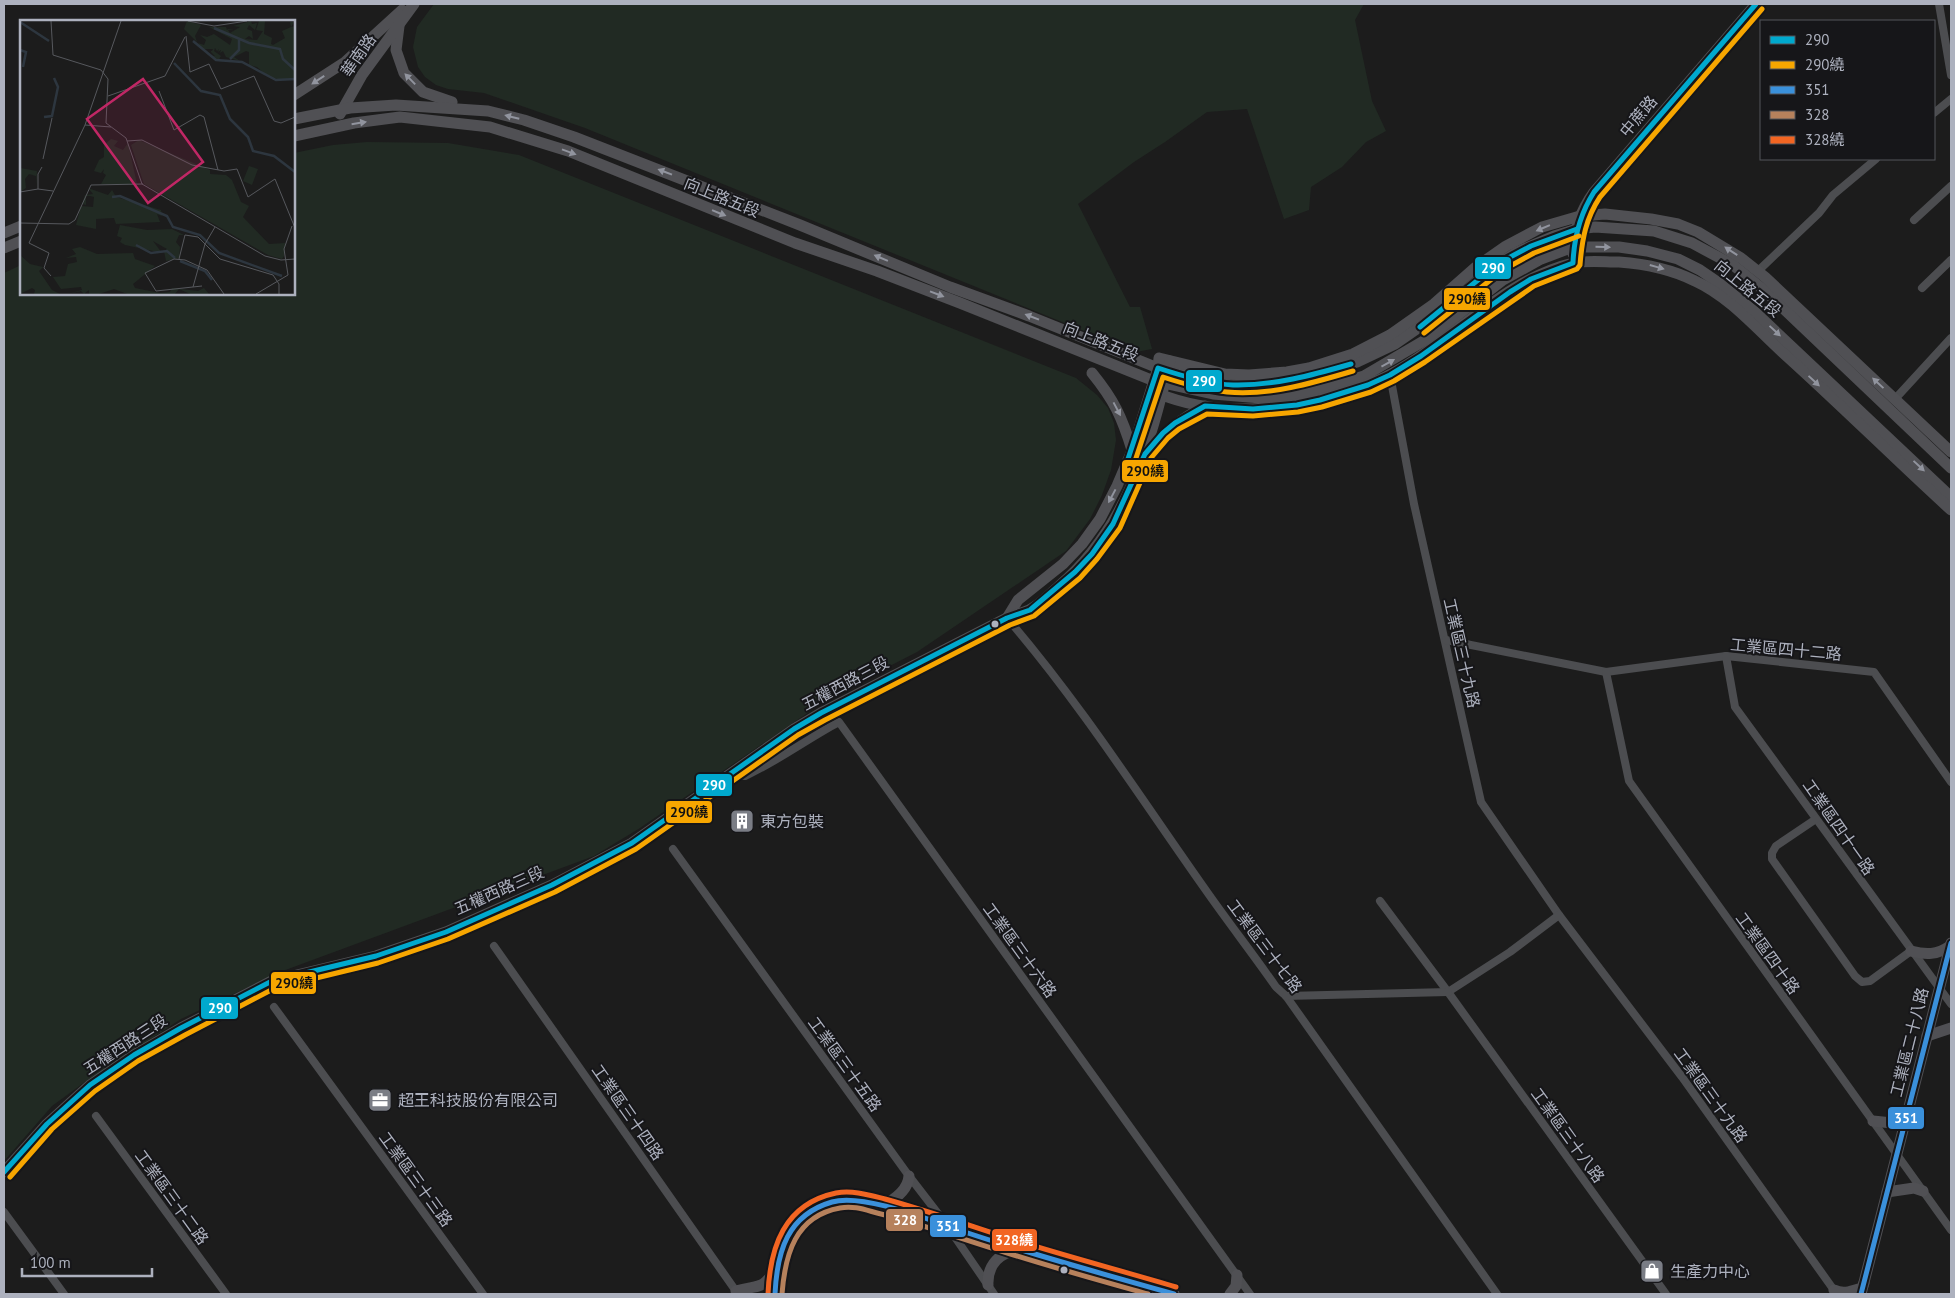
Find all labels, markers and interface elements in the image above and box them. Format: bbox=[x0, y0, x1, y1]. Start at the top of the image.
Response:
inset map bbox=[20, 20, 295, 295]
legend bbox=[1760, 20, 1935, 160]
street label: 華南路 bbox=[336, 30, 380, 80]
text: 290 bbox=[1805, 30, 1830, 49]
text: 290繞 bbox=[1805, 55, 1845, 74]
one-way arrow bbox=[404, 73, 416, 85]
one-way arrow bbox=[311, 75, 325, 84]
text: 351 bbox=[1805, 80, 1830, 99]
street label: 中蔗路 bbox=[1615, 91, 1661, 141]
text: 328 bbox=[1805, 105, 1830, 124]
one-way arrow bbox=[504, 113, 519, 121]
one-way arrow bbox=[351, 118, 367, 126]
text: 328繞 bbox=[1805, 130, 1845, 149]
one-way arrow bbox=[562, 148, 577, 156]
one-way arrow bbox=[657, 168, 672, 175]
street label: 向上路五段 bbox=[681, 173, 763, 221]
one-way arrow bbox=[712, 210, 727, 217]
one-way arrow bbox=[1536, 224, 1550, 232]
one-way arrow bbox=[1595, 243, 1611, 251]
one-way arrow bbox=[1724, 247, 1737, 256]
one-way arrow bbox=[873, 254, 888, 262]
street label: 向上路五段 bbox=[1711, 255, 1785, 321]
line badge: 290 bbox=[1474, 256, 1512, 280]
text: 290 bbox=[1481, 259, 1505, 277]
one-way arrow bbox=[1649, 263, 1664, 271]
line badge: 290繞 bbox=[1443, 287, 1491, 311]
text: 290繞 bbox=[1448, 290, 1486, 308]
one-way arrow bbox=[930, 291, 945, 298]
one-way arrow bbox=[1024, 313, 1039, 321]
street label: 向上路五段 bbox=[1060, 317, 1142, 365]
one-way arrow bbox=[1769, 325, 1781, 337]
one-way arrow bbox=[1381, 359, 1395, 367]
line badge: 290 bbox=[1185, 369, 1223, 393]
text: 290 bbox=[1192, 372, 1216, 390]
one-way arrow bbox=[1808, 375, 1820, 387]
one-way arrow bbox=[1872, 377, 1884, 389]
one-way arrow bbox=[1113, 403, 1122, 416]
line badge: 290繞 bbox=[1121, 459, 1169, 483]
one-way arrow bbox=[1913, 460, 1925, 472]
text: 290繞 bbox=[1126, 462, 1164, 480]
one-way arrow bbox=[1108, 489, 1116, 504]
street label: 工業區三十九路 bbox=[1440, 596, 1484, 710]
unlabelled marker bbox=[990, 619, 1000, 629]
street label: 工業區四十二路 bbox=[1729, 634, 1843, 664]
street label: 五權西路三段 bbox=[798, 652, 892, 714]
line badge: 290 bbox=[695, 773, 733, 797]
street label: 工業區四十一路 bbox=[1799, 775, 1879, 879]
text: 290 bbox=[702, 776, 726, 794]
line badge: 290繞 bbox=[665, 800, 713, 824]
text: 290繞 bbox=[670, 803, 708, 821]
building icon: 東方包裝 bbox=[729, 808, 755, 834]
place label: 東方包裝 bbox=[760, 811, 824, 831]
street label: 五權西路三段 bbox=[451, 861, 547, 919]
street label: 工業區三十七路 bbox=[1223, 895, 1307, 997]
street label: 工業區三十六路 bbox=[979, 899, 1061, 1001]
street label: 工業區四十路 bbox=[1732, 908, 1804, 998]
line badge: 290繞 bbox=[270, 971, 317, 995]
text: 290繞 bbox=[275, 974, 313, 992]
street label: 工業區二十八路 bbox=[1886, 985, 1932, 1099]
line badge: 290 bbox=[200, 996, 239, 1020]
text: 290 bbox=[208, 999, 232, 1017]
street label: 五權西路三段 bbox=[79, 1009, 171, 1079]
street label: 工業區三十五路 bbox=[804, 1013, 886, 1115]
street label: 工業區三十九路 bbox=[1670, 1044, 1752, 1146]
street label: 工業區三十四路 bbox=[588, 1060, 668, 1164]
street label: 工業區三十八路 bbox=[1527, 1084, 1609, 1186]
office icon: 超王科技股份有限公司 bbox=[367, 1087, 393, 1113]
place label: 超王科技股份有限公司 bbox=[398, 1090, 558, 1110]
line badge: 351 bbox=[1887, 1106, 1925, 1130]
text: 351 bbox=[1894, 1109, 1918, 1127]
street label: 工業區三十三路 bbox=[375, 1128, 457, 1230]
street label: 工業區三十二路 bbox=[131, 1146, 213, 1248]
line badge: 328 bbox=[885, 1208, 924, 1232]
text: 328 bbox=[893, 1211, 917, 1229]
line badge: 351 bbox=[929, 1214, 967, 1238]
text: 351 bbox=[936, 1217, 960, 1235]
line badge: 328繞 bbox=[991, 1228, 1038, 1252]
text: 328繞 bbox=[995, 1231, 1033, 1249]
scale bar bbox=[22, 1246, 152, 1278]
text: 100 m bbox=[30, 1253, 71, 1272]
shop icon: 生產力中心 bbox=[1639, 1258, 1665, 1284]
place label: 生產力中心 bbox=[1670, 1261, 1750, 1281]
unlabelled marker bbox=[1059, 1265, 1069, 1275]

